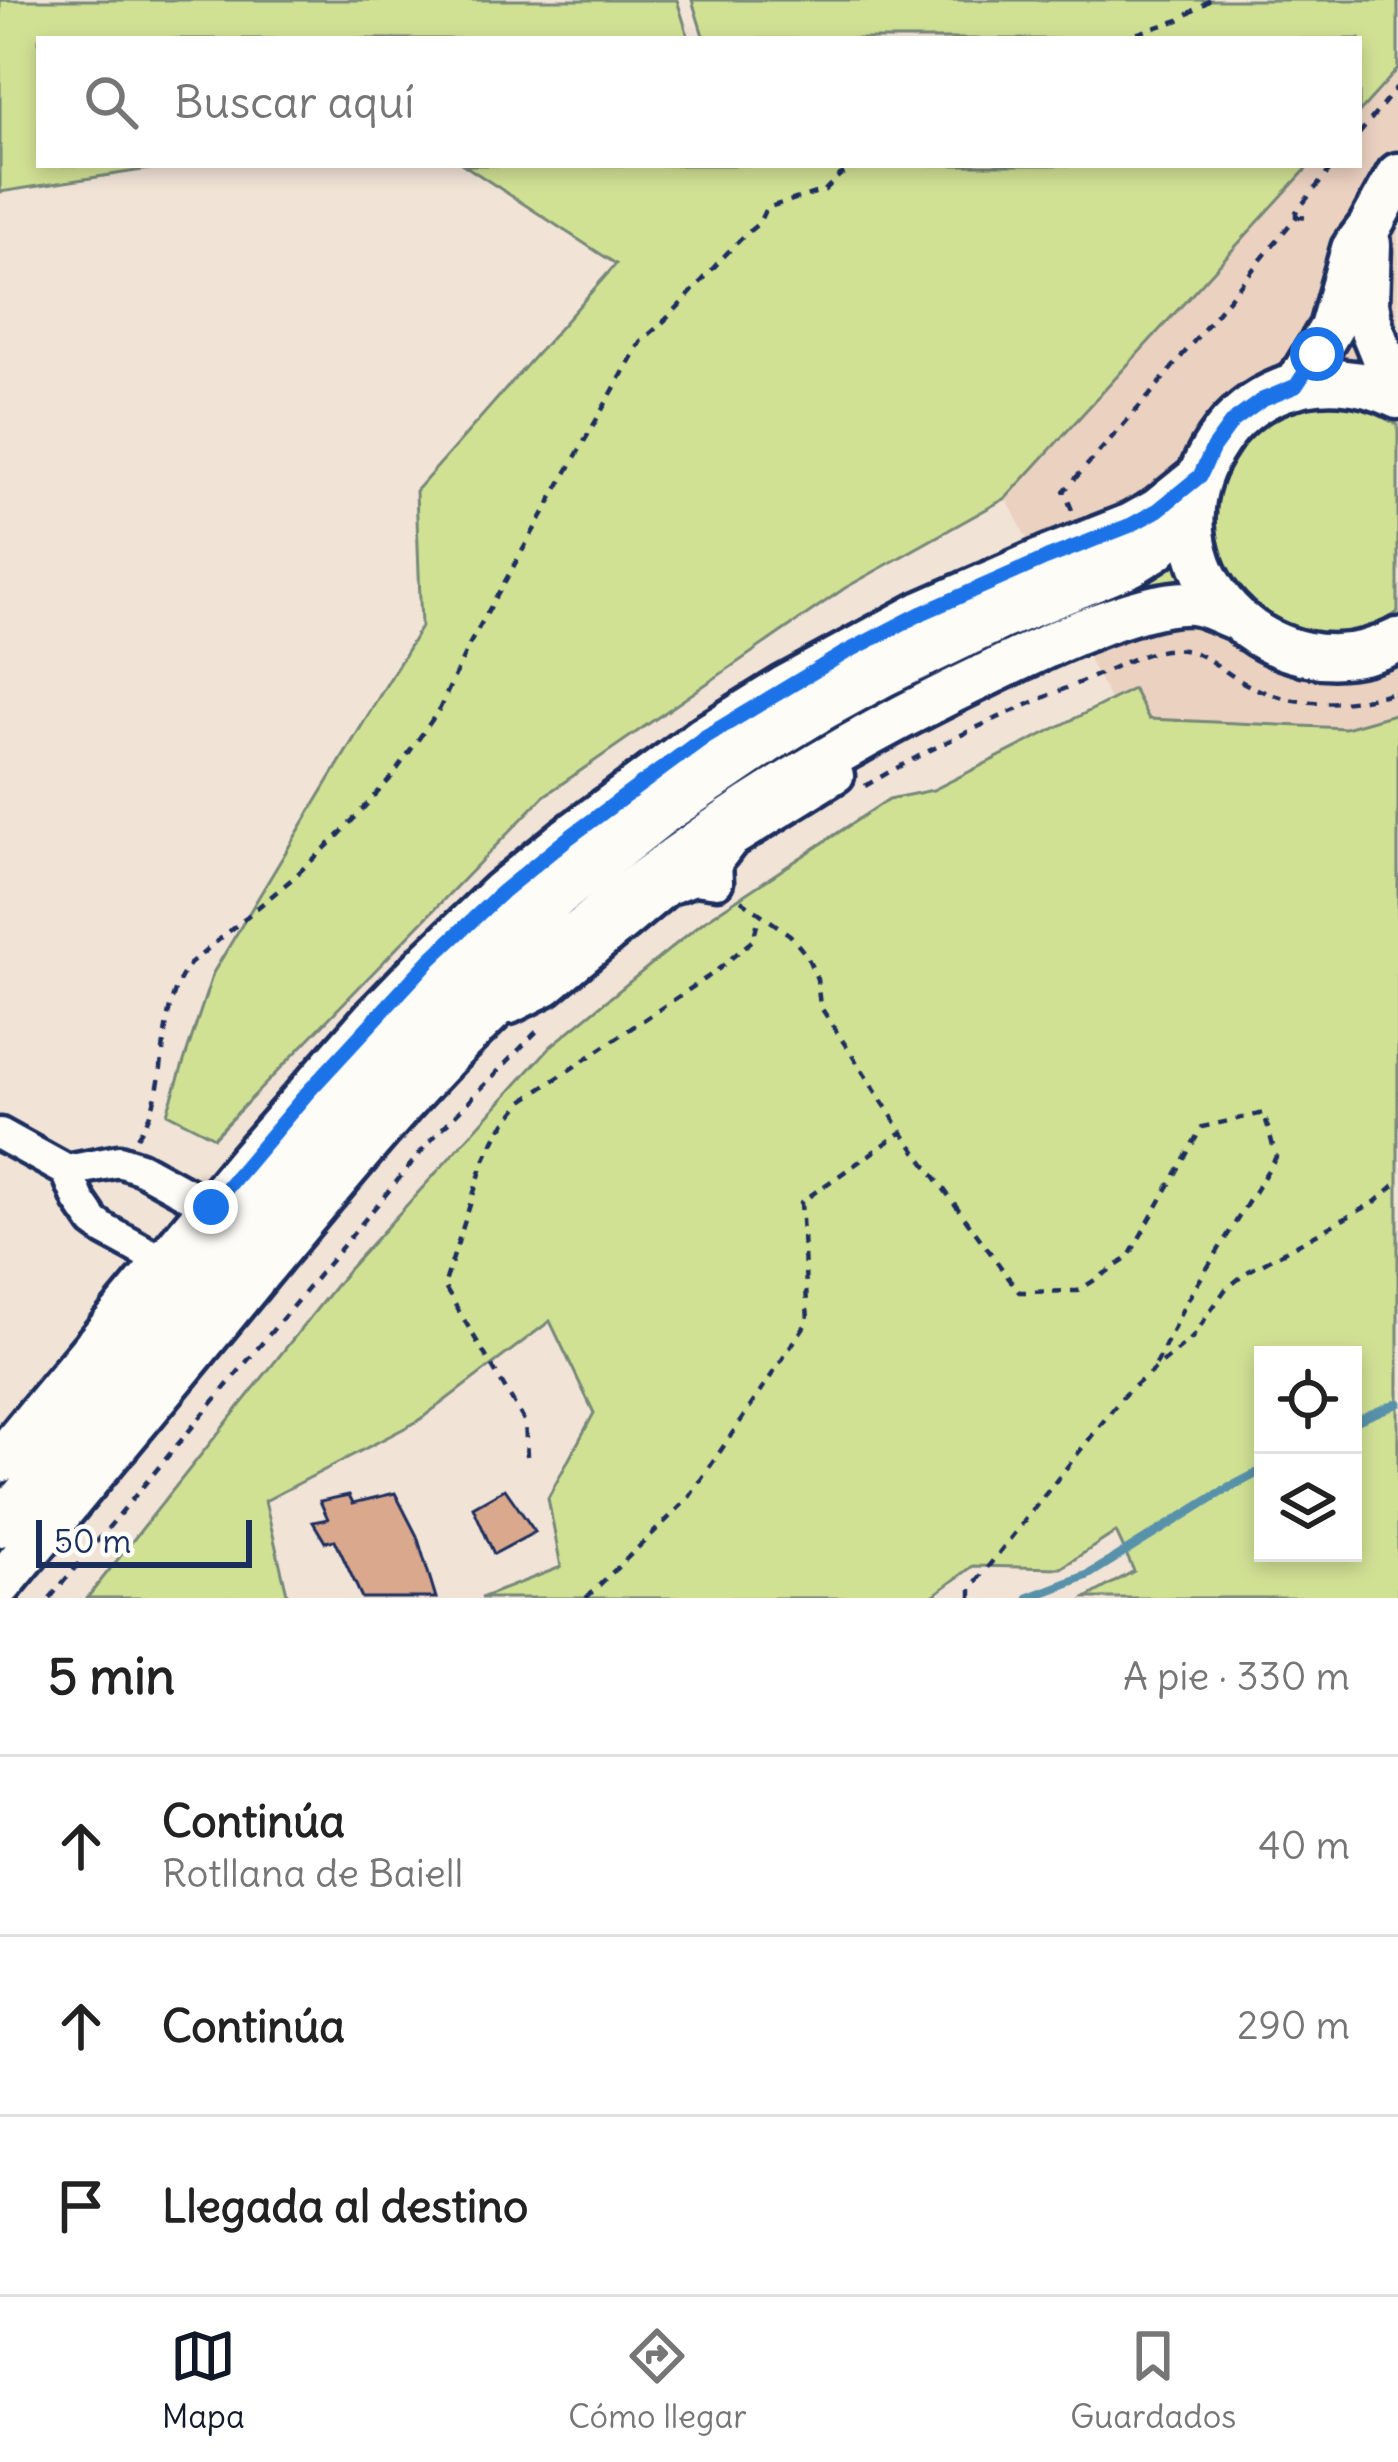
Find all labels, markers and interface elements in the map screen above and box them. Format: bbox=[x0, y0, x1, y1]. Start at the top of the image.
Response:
search box bbox=[36, 36, 1362, 168]
icon: search bbox=[78, 69, 144, 135]
text: Buscar aquí bbox=[174, 74, 414, 130]
route start bbox=[1290, 327, 1344, 381]
route end bbox=[184, 1180, 238, 1234]
map controls bbox=[1254, 1346, 1362, 1562]
button: locate bbox=[1254, 1346, 1362, 1454]
button: layers bbox=[1254, 1454, 1362, 1562]
scale bar bbox=[36, 1514, 252, 1567]
text: 50 m bbox=[54, 1520, 131, 1562]
text: 5 min bbox=[48, 1644, 175, 1708]
text: A pie · 330 m bbox=[1123, 1652, 1350, 1701]
text: Continúa bbox=[162, 1793, 345, 1849]
icon: ahead bbox=[48, 1813, 114, 1879]
text: 40 m bbox=[1258, 1821, 1350, 1870]
text: Rotllana de Baiell bbox=[162, 1849, 463, 1898]
icon: ahead bbox=[48, 1993, 114, 2059]
text: Continúa bbox=[162, 1998, 345, 2054]
text: 290 m bbox=[1237, 2001, 1350, 2050]
icon: arrive bbox=[48, 2173, 114, 2239]
text: Llegada al destino bbox=[162, 2178, 528, 2234]
tab: Mapa bbox=[162, 2323, 245, 2437]
tab: Cómo llegar bbox=[568, 2323, 747, 2437]
tab: Guardados bbox=[1070, 2323, 1236, 2437]

